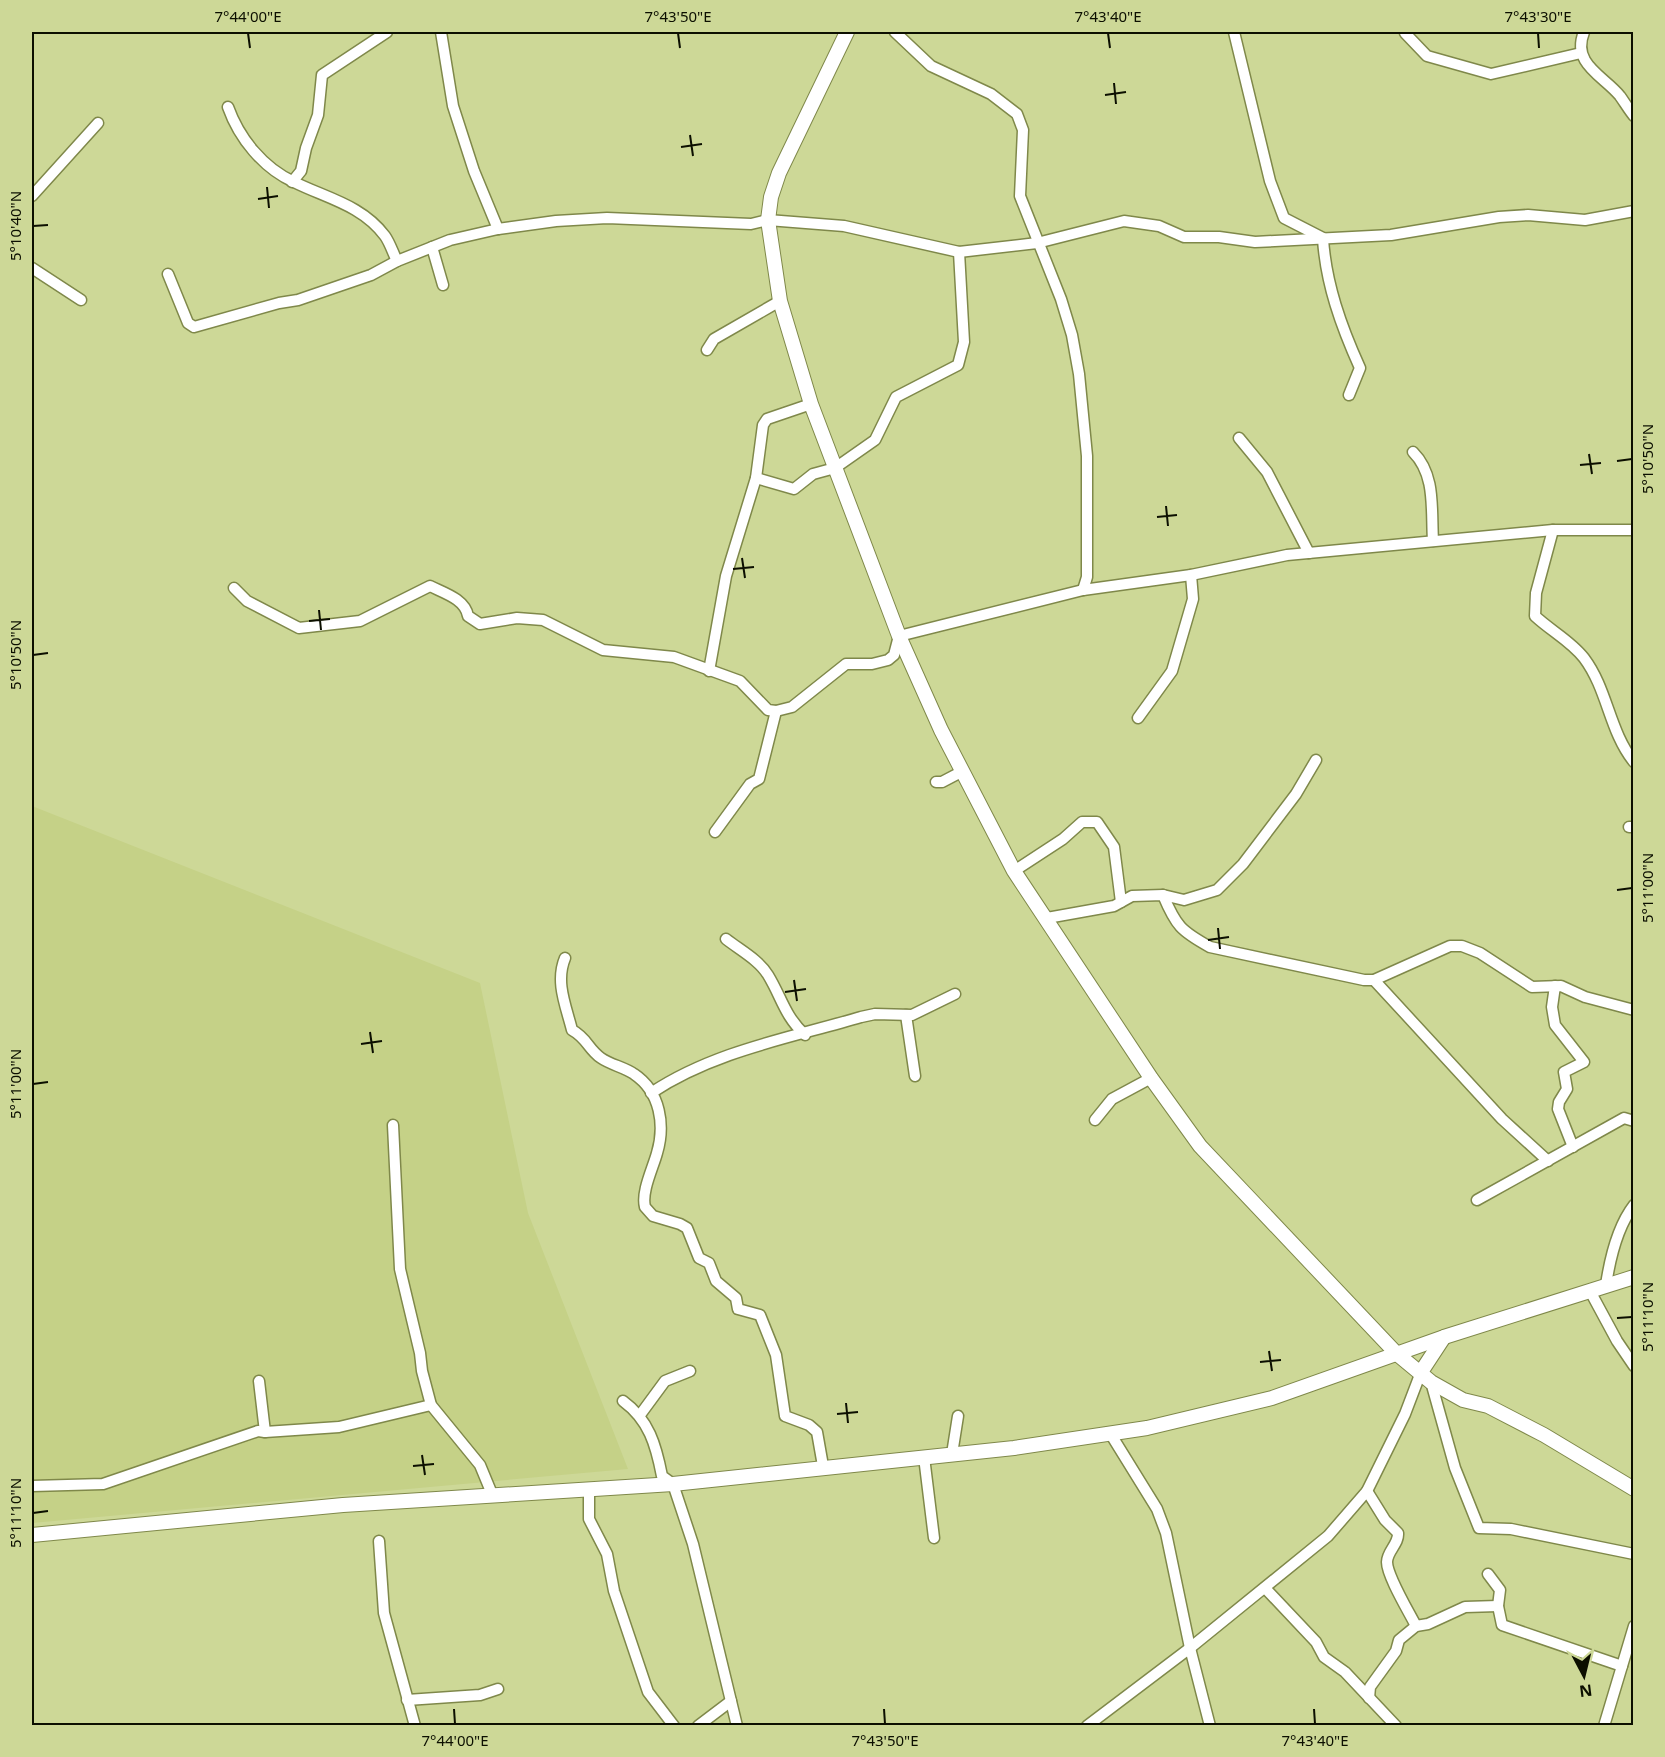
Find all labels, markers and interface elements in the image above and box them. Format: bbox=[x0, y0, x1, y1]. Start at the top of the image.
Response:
text: 7°44'00"E bbox=[214, 6, 282, 26]
text: 7°43'50"E bbox=[644, 6, 712, 26]
text: 7°43'40"E bbox=[1074, 6, 1142, 26]
text: 7°43'30"E bbox=[1504, 6, 1572, 26]
text: 5°10'40"N bbox=[5, 191, 25, 261]
text: 5°10'50"N bbox=[1637, 424, 1657, 494]
text: 5°10'50"N bbox=[5, 620, 25, 690]
text: 5°11'00"N bbox=[1637, 853, 1657, 923]
text: 5°11'00"N bbox=[5, 1049, 25, 1119]
text: 5°11'10"N bbox=[1637, 1282, 1657, 1352]
text: 5°11'10"N bbox=[5, 1478, 25, 1548]
north arrow bbox=[1554, 1646, 1614, 1706]
text: N bbox=[1578, 1679, 1594, 1703]
text: 7°44'00"E bbox=[421, 1730, 489, 1750]
text: 7°43'50"E bbox=[851, 1730, 919, 1750]
text: 7°43'40"E bbox=[1281, 1730, 1349, 1750]

